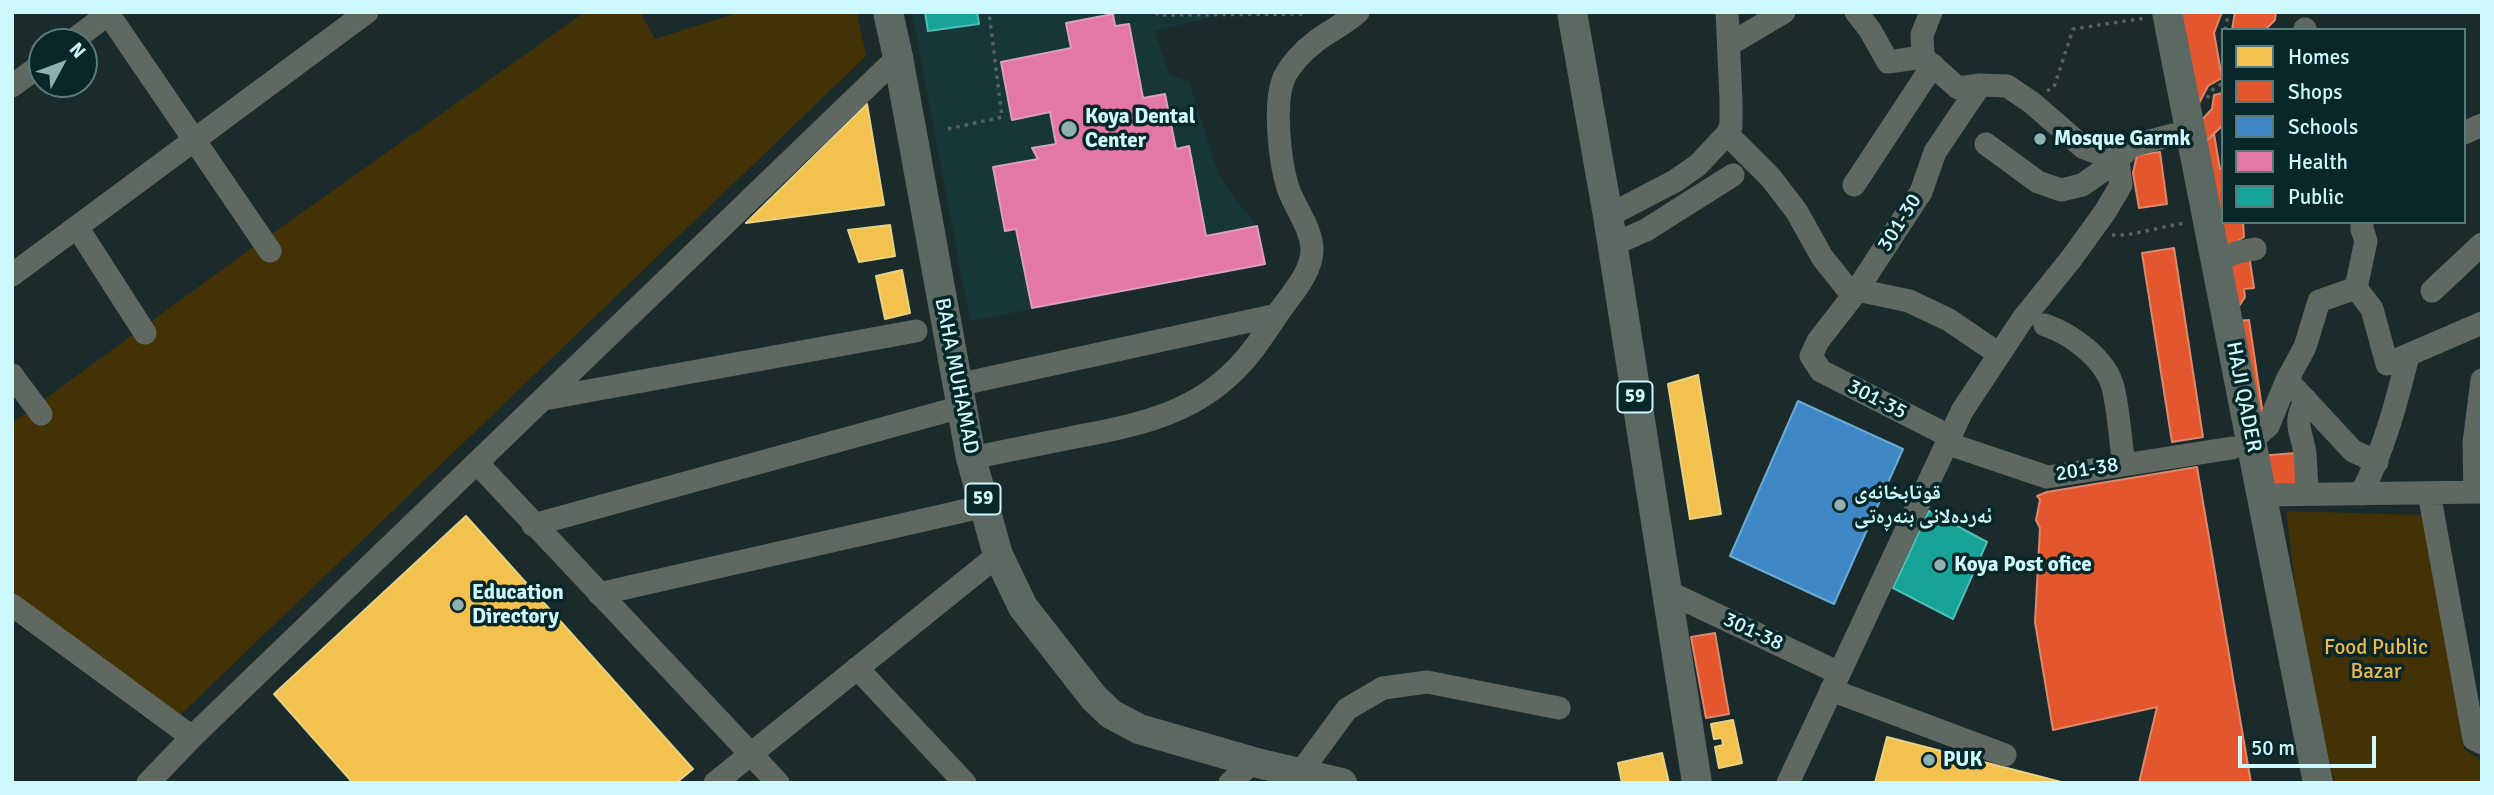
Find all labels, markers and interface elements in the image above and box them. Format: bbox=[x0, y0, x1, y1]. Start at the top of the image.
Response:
north arrow bbox=[28, 28, 98, 98]
legend bbox=[2221, 28, 2466, 224]
text: N bbox=[64, 38, 91, 63]
text: Homes bbox=[2288, 44, 2350, 70]
text: Shops bbox=[2288, 79, 2342, 105]
place label: Koya Dental Center bbox=[1085, 104, 1195, 154]
text: Schools bbox=[2288, 114, 2358, 140]
marker: Koya Dental Center bbox=[1059, 119, 1079, 139]
place label: Mosque Garmk bbox=[2054, 126, 2190, 152]
marker: Mosque Garmk bbox=[2032, 131, 2048, 147]
text: Health bbox=[2288, 149, 2348, 175]
text: Public bbox=[2288, 184, 2344, 210]
street label: 301-30 bbox=[1873, 190, 1927, 256]
street label: BAHA MUHAMAD bbox=[929, 296, 983, 456]
street label: HAJI QADER bbox=[2220, 340, 2266, 454]
street label: 301-35 bbox=[1843, 374, 1911, 426]
road number: 59 bbox=[1618, 382, 1652, 412]
street label: 201-38 bbox=[2054, 453, 2120, 487]
place label: قوتابخانه‌ی ئه‌رده‌لانی بنه‌ڕه‌تی bbox=[1854, 480, 1992, 530]
road number: 59 bbox=[965, 484, 1000, 514]
marker: قوتابخانه‌ی ئه‌رده‌لانی بنه‌ڕه‌تی bbox=[1832, 497, 1848, 513]
place label: Koya Post ofice bbox=[1954, 552, 2092, 578]
marker: Koya Post ofice bbox=[1932, 557, 1948, 573]
place label: Education Directory bbox=[472, 580, 564, 630]
marker: Education Directory bbox=[450, 597, 466, 613]
street label: 301-38 bbox=[1719, 607, 1787, 657]
park label: Food Public Bazar bbox=[2324, 635, 2428, 685]
scale bar bbox=[2242, 722, 2380, 766]
text: 50 m bbox=[2251, 735, 2295, 761]
place label: PUK bbox=[1943, 747, 1983, 773]
marker: PUK bbox=[1921, 752, 1937, 768]

